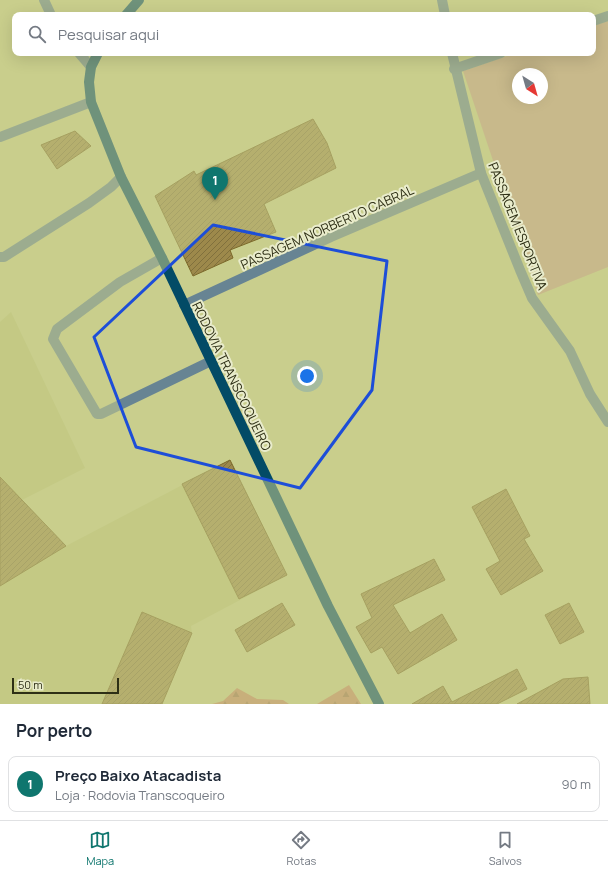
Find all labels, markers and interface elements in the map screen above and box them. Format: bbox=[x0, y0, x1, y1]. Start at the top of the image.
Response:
search box bbox=[12, 12, 596, 56]
icon: search bbox=[26, 23, 48, 45]
text: Pesquisar aqui bbox=[58, 24, 159, 45]
north arrow bbox=[512, 68, 548, 104]
street label: PASSAGEM ESPORTIVA bbox=[484, 160, 552, 292]
pin: 1 bbox=[202, 167, 228, 200]
street label: PASSAGEM NORBERTO CABRAL bbox=[238, 180, 417, 273]
street label: RODOVIA TRANSCOQUEIRO bbox=[188, 299, 276, 454]
your location bbox=[297, 366, 317, 386]
scale bar bbox=[12, 676, 119, 695]
text: 50 m bbox=[18, 677, 43, 692]
text: Por perto bbox=[16, 719, 92, 742]
text: Preço Baixo Atacadista bbox=[55, 765, 221, 786]
text: 1 bbox=[27, 775, 33, 793]
text: 90 m bbox=[561, 775, 591, 793]
text: Loja · Rodovia Transcoqueiro bbox=[55, 786, 225, 804]
tab: Mapa bbox=[86, 829, 114, 868]
tab: Rotas bbox=[287, 829, 316, 868]
tab: Salvos bbox=[489, 829, 522, 868]

